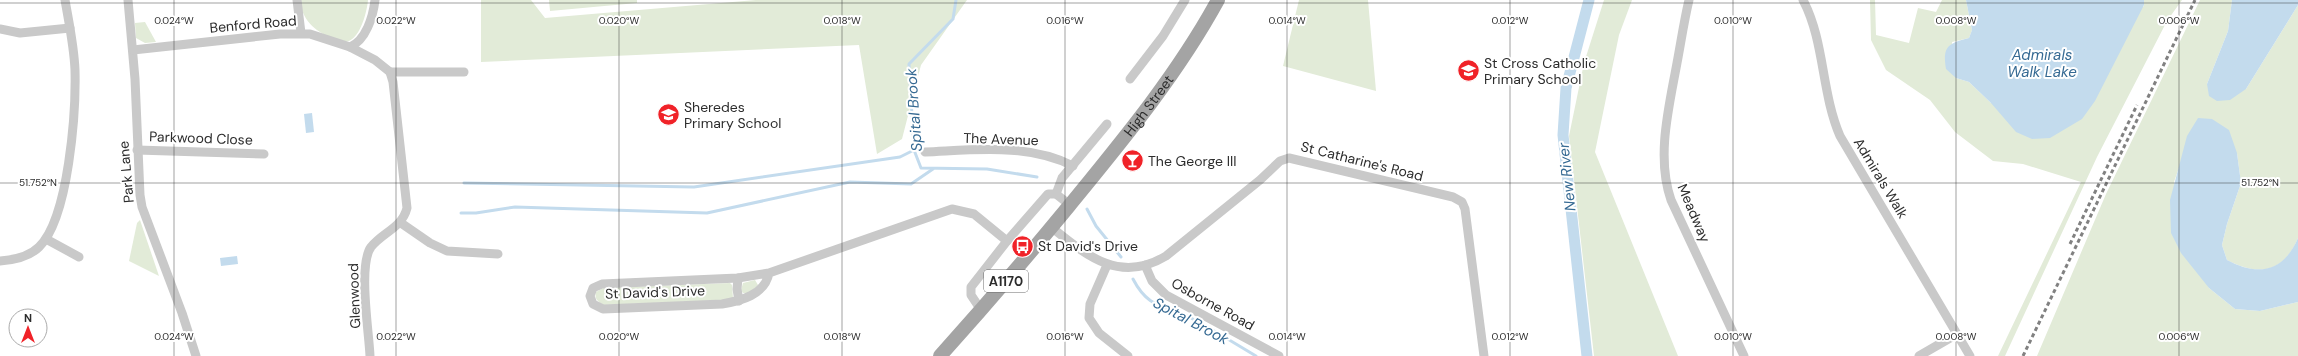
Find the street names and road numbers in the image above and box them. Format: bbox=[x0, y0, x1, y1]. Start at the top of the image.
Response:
street label: Benford Road bbox=[209, 11, 297, 37]
street label: High Street bbox=[1120, 71, 1177, 140]
street label: Parkwood Close bbox=[149, 127, 253, 149]
street label: The Avenue bbox=[963, 129, 1039, 149]
street label: Admirals Walk bbox=[1850, 134, 1912, 222]
street label: St Catharine's Road bbox=[1299, 137, 1425, 185]
street label: Park Lane bbox=[114, 140, 138, 204]
street label: Meadway bbox=[1674, 181, 1714, 245]
street label: Glenwood bbox=[344, 263, 364, 329]
road number: A1170 bbox=[984, 270, 1028, 292]
street label: Osborne Road bbox=[1168, 274, 1258, 334]
street label: St David's Drive bbox=[605, 281, 705, 303]

